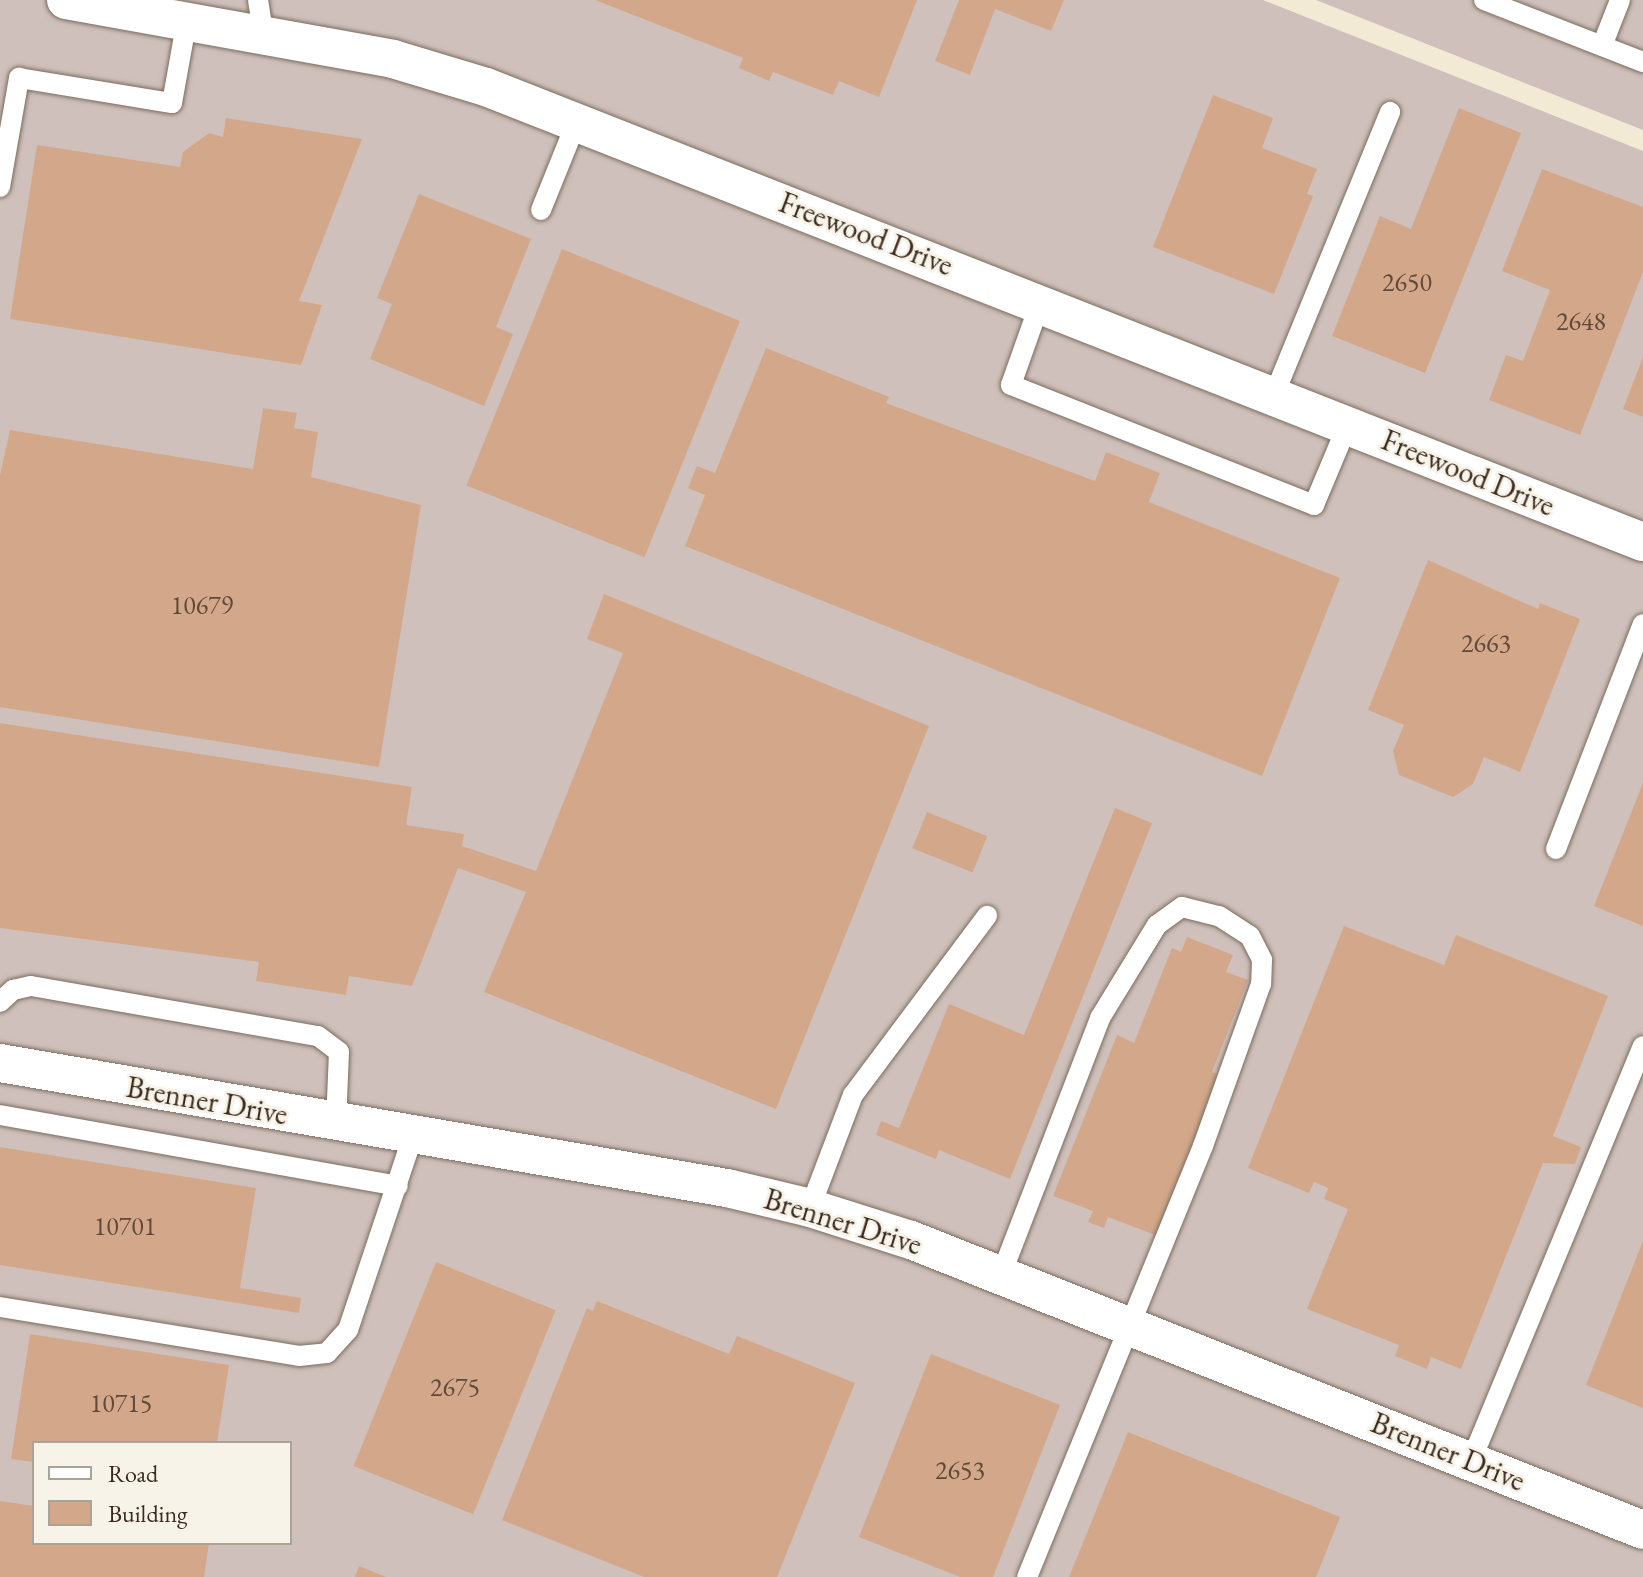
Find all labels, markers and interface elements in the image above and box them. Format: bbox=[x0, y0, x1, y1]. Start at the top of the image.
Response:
street label: Freewood Drive bbox=[774, 184, 958, 284]
house number: 2650 bbox=[1382, 267, 1432, 299]
house number: 2648 bbox=[1556, 306, 1606, 338]
street label: Freewood Drive bbox=[1376, 422, 1560, 524]
house number: 10679 bbox=[171, 590, 233, 622]
house number: 2663 bbox=[1461, 628, 1511, 660]
street label: Brenner Drive bbox=[124, 1069, 290, 1133]
street label: Brenner Drive bbox=[760, 1181, 926, 1263]
house number: 10701 bbox=[94, 1211, 156, 1243]
house number: 2675 bbox=[430, 1372, 480, 1404]
house number: 10715 bbox=[90, 1388, 152, 1420]
street label: Brenner Drive bbox=[1366, 1405, 1530, 1499]
legend bbox=[32, 1441, 292, 1545]
house number: 2653 bbox=[935, 1455, 985, 1487]
text: Road bbox=[108, 1458, 158, 1489]
text: Building bbox=[108, 1498, 188, 1529]

